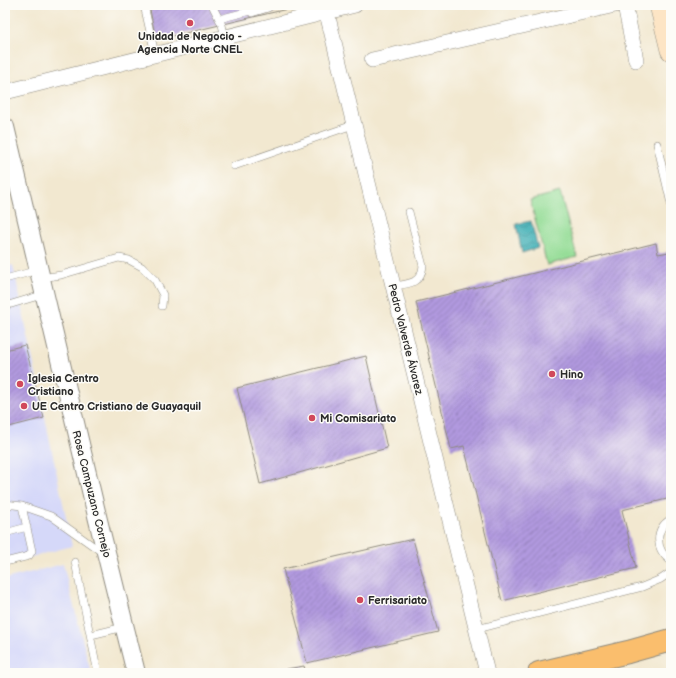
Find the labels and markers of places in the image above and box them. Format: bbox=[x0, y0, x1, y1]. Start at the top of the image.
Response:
marker: Unidad de Negocio - Agencia Norte CNEL bbox=[185, 18, 195, 28]
place label: Unidad de Negocio - Agencia Norte CNEL bbox=[137, 30, 243, 56]
place label: Hino bbox=[560, 368, 583, 381]
marker: Hino bbox=[547, 369, 557, 379]
place label: Iglesia Centro Cristiano bbox=[28, 372, 99, 398]
marker: Iglesia Centro Cristiano bbox=[15, 379, 25, 389]
place label: UE Centro Cristiano de Guayaquil bbox=[32, 400, 201, 413]
marker: UE Centro Cristiano de Guayaquil bbox=[19, 401, 29, 411]
place label: Mi Comisariato bbox=[320, 412, 396, 425]
marker: Mi Comisariato bbox=[307, 413, 317, 423]
place label: Ferrisariato bbox=[368, 594, 427, 607]
marker: Ferrisariato bbox=[355, 595, 365, 605]

